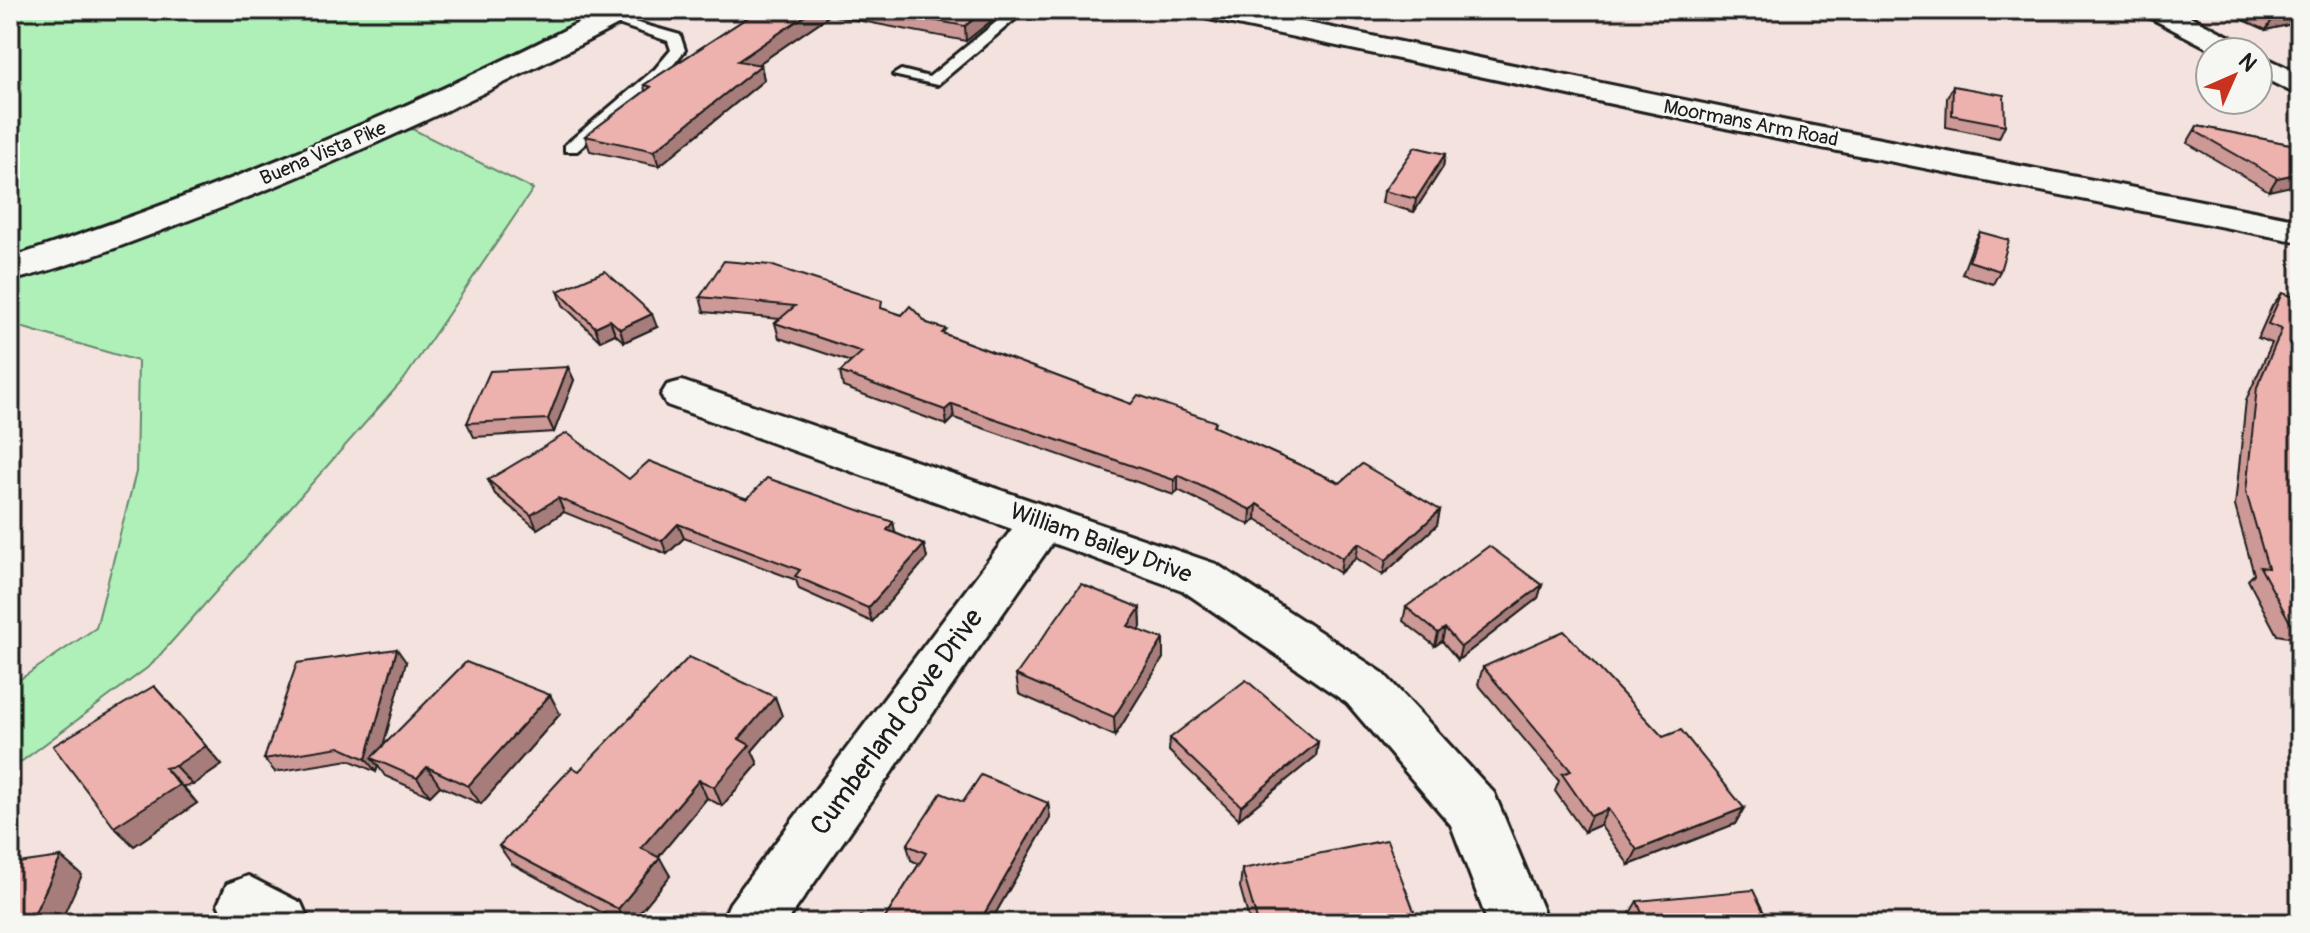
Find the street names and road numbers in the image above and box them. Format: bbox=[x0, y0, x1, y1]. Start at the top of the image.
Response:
street label: Moormans Arm Road bbox=[1662, 94, 1840, 152]
street label: Buena Vista Pike bbox=[256, 115, 390, 191]
street label: William Bailey Drive bbox=[1006, 497, 1196, 589]
street label: Cumberland Cove Drive bbox=[803, 602, 991, 842]

